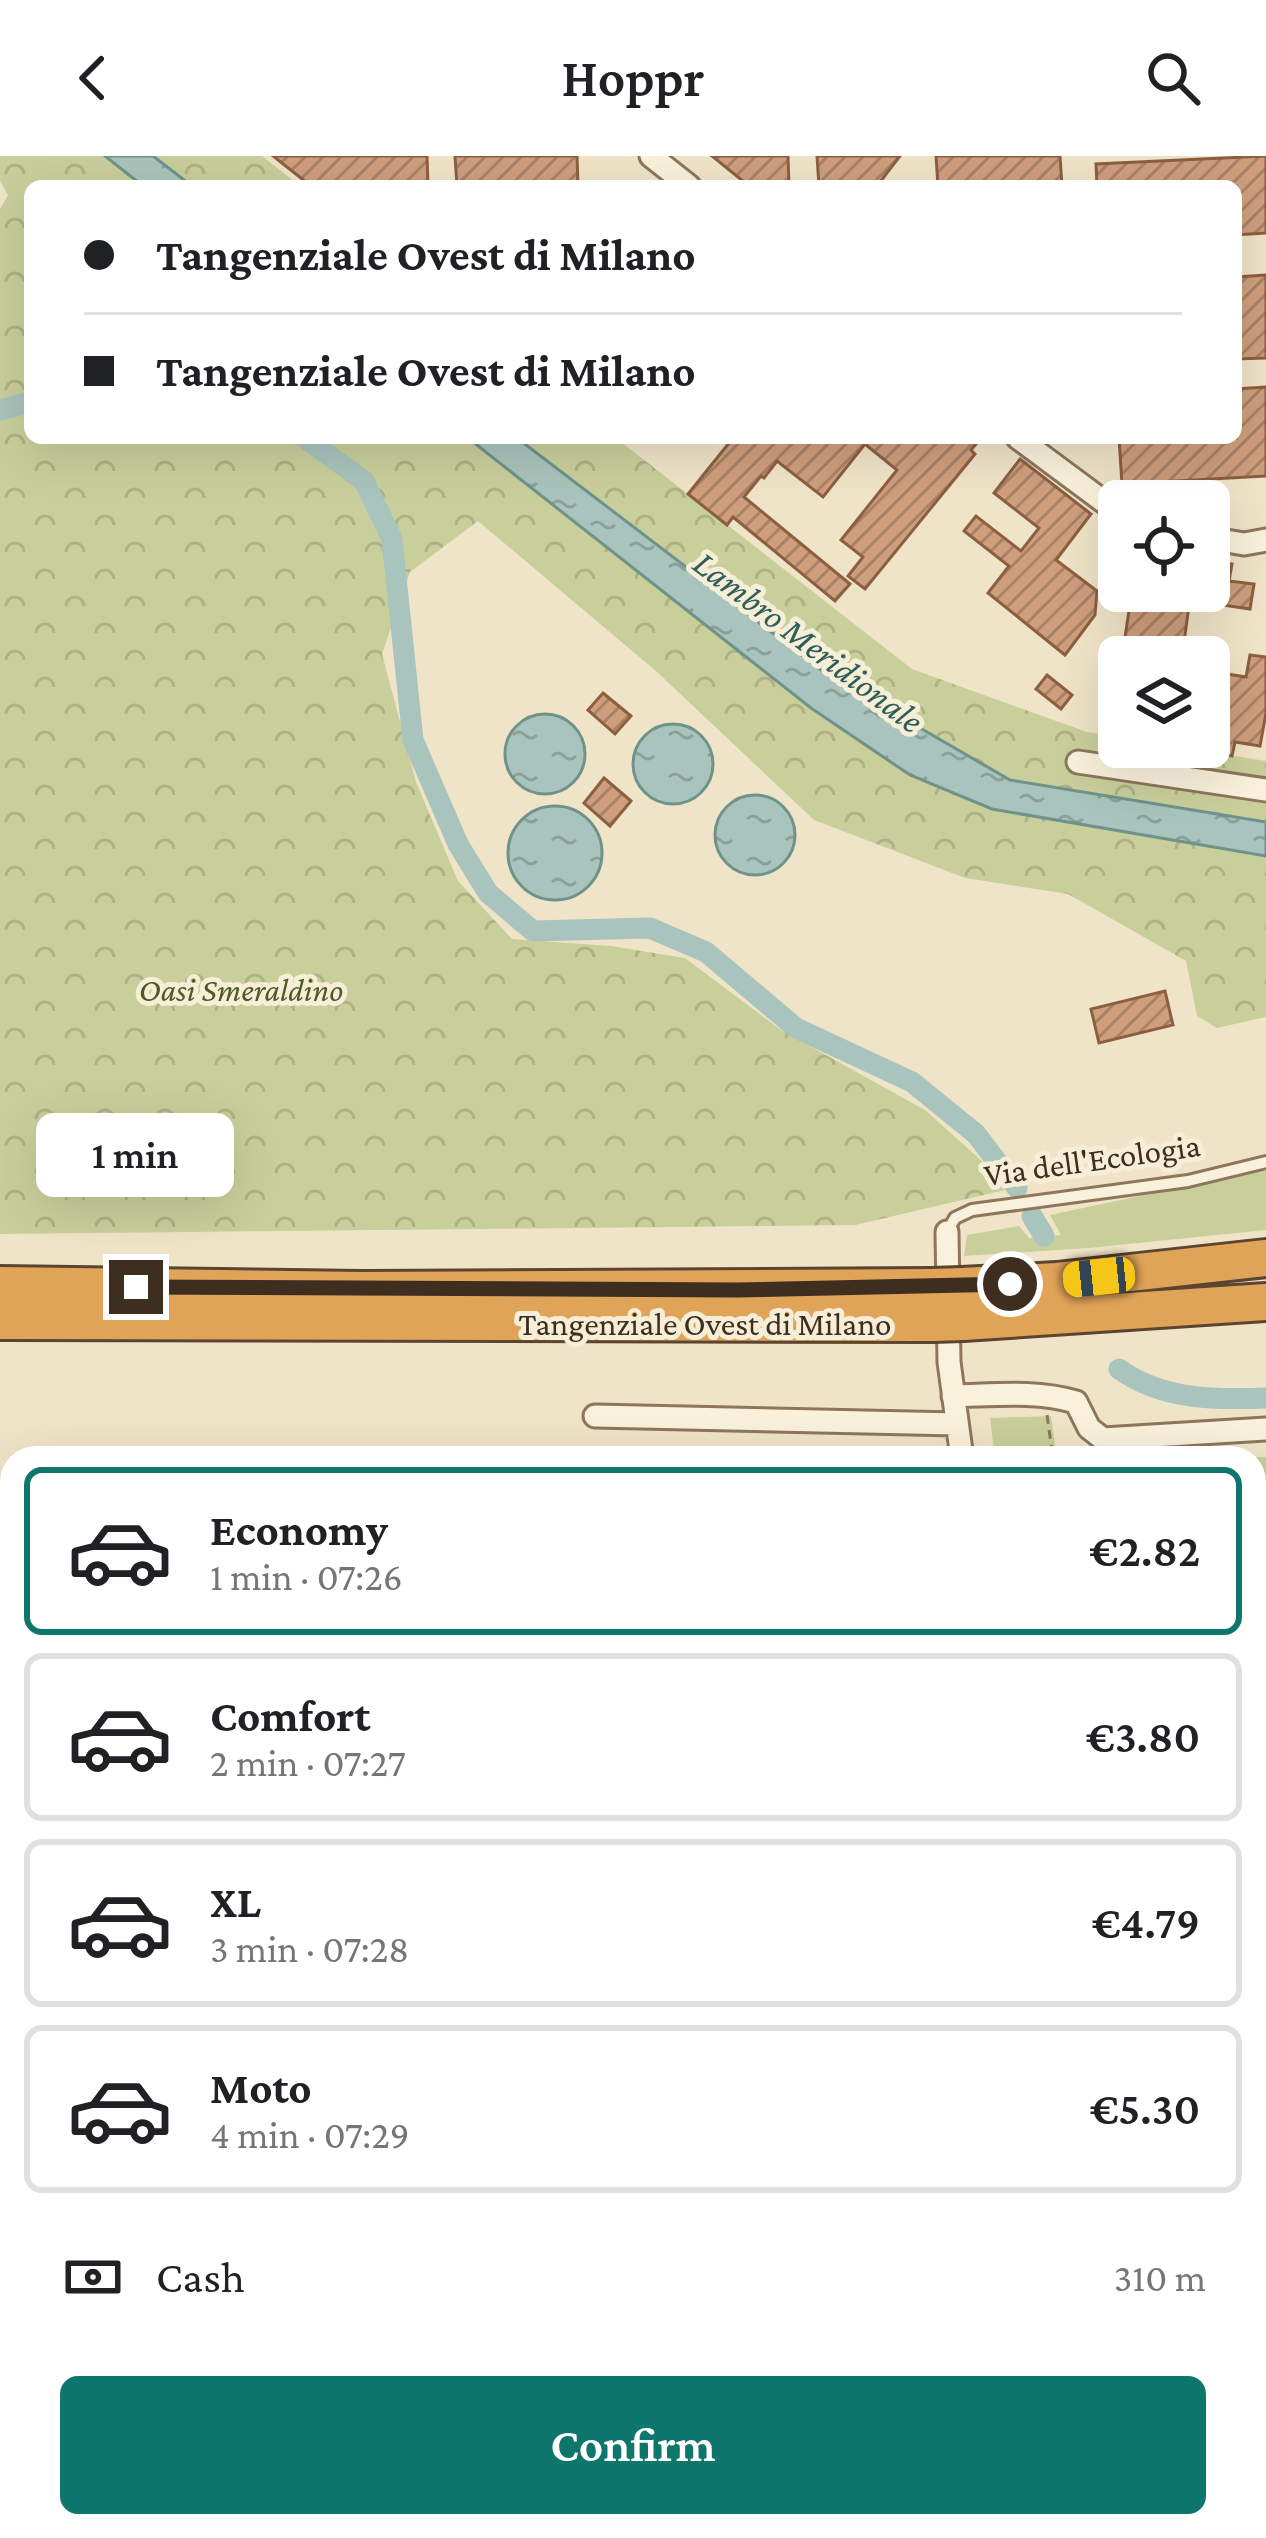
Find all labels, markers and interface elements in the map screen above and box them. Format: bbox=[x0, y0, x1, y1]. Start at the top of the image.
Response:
icon: back bbox=[60, 45, 126, 111]
icon: search bbox=[1140, 45, 1206, 111]
text: Hoppr bbox=[561, 48, 705, 108]
text: Tangenziale Ovest di Milano bbox=[156, 230, 696, 280]
text: Tangenziale Ovest di Milano bbox=[156, 346, 696, 396]
map controls bbox=[1098, 480, 1230, 768]
button: locate bbox=[1098, 480, 1230, 612]
water label: Lambro Meridionale bbox=[686, 543, 931, 741]
button: layers bbox=[1098, 636, 1230, 768]
park label: Oasi Smeraldino bbox=[139, 971, 343, 1008]
callout: 1 min bbox=[37, 1113, 235, 1197]
street label: Via dell'Ecologia bbox=[982, 1126, 1203, 1193]
text: 1 min bbox=[92, 1133, 178, 1176]
car bbox=[1061, 1255, 1137, 1299]
route start bbox=[983, 1257, 1037, 1311]
route end bbox=[109, 1260, 163, 1314]
street label: Tangenziale Ovest di Milano bbox=[519, 1305, 891, 1342]
icon: car bbox=[66, 1497, 174, 1605]
text: Economy bbox=[210, 1505, 388, 1555]
text: €2.82 bbox=[1089, 1526, 1200, 1576]
text: 1 min · 07:26 bbox=[210, 1555, 403, 1598]
icon: car bbox=[66, 1683, 174, 1791]
text: Comfort bbox=[210, 1691, 371, 1741]
text: €3.80 bbox=[1086, 1712, 1200, 1762]
text: 2 min · 07:27 bbox=[210, 1741, 406, 1784]
icon: car bbox=[66, 1869, 174, 1977]
text: XL bbox=[210, 1877, 261, 1927]
text: €4.79 bbox=[1092, 1898, 1200, 1948]
text: 3 min · 07:28 bbox=[210, 1927, 409, 1970]
icon: car bbox=[66, 2055, 174, 2163]
text: Moto bbox=[210, 2063, 312, 2113]
text: €5.30 bbox=[1090, 2084, 1200, 2134]
text: 4 min · 07:29 bbox=[210, 2113, 410, 2156]
icon: cash bbox=[60, 2244, 126, 2310]
text: Cash bbox=[156, 2252, 245, 2302]
text: 310 m bbox=[1114, 2256, 1206, 2299]
button: Confirm bbox=[60, 2376, 1206, 2514]

